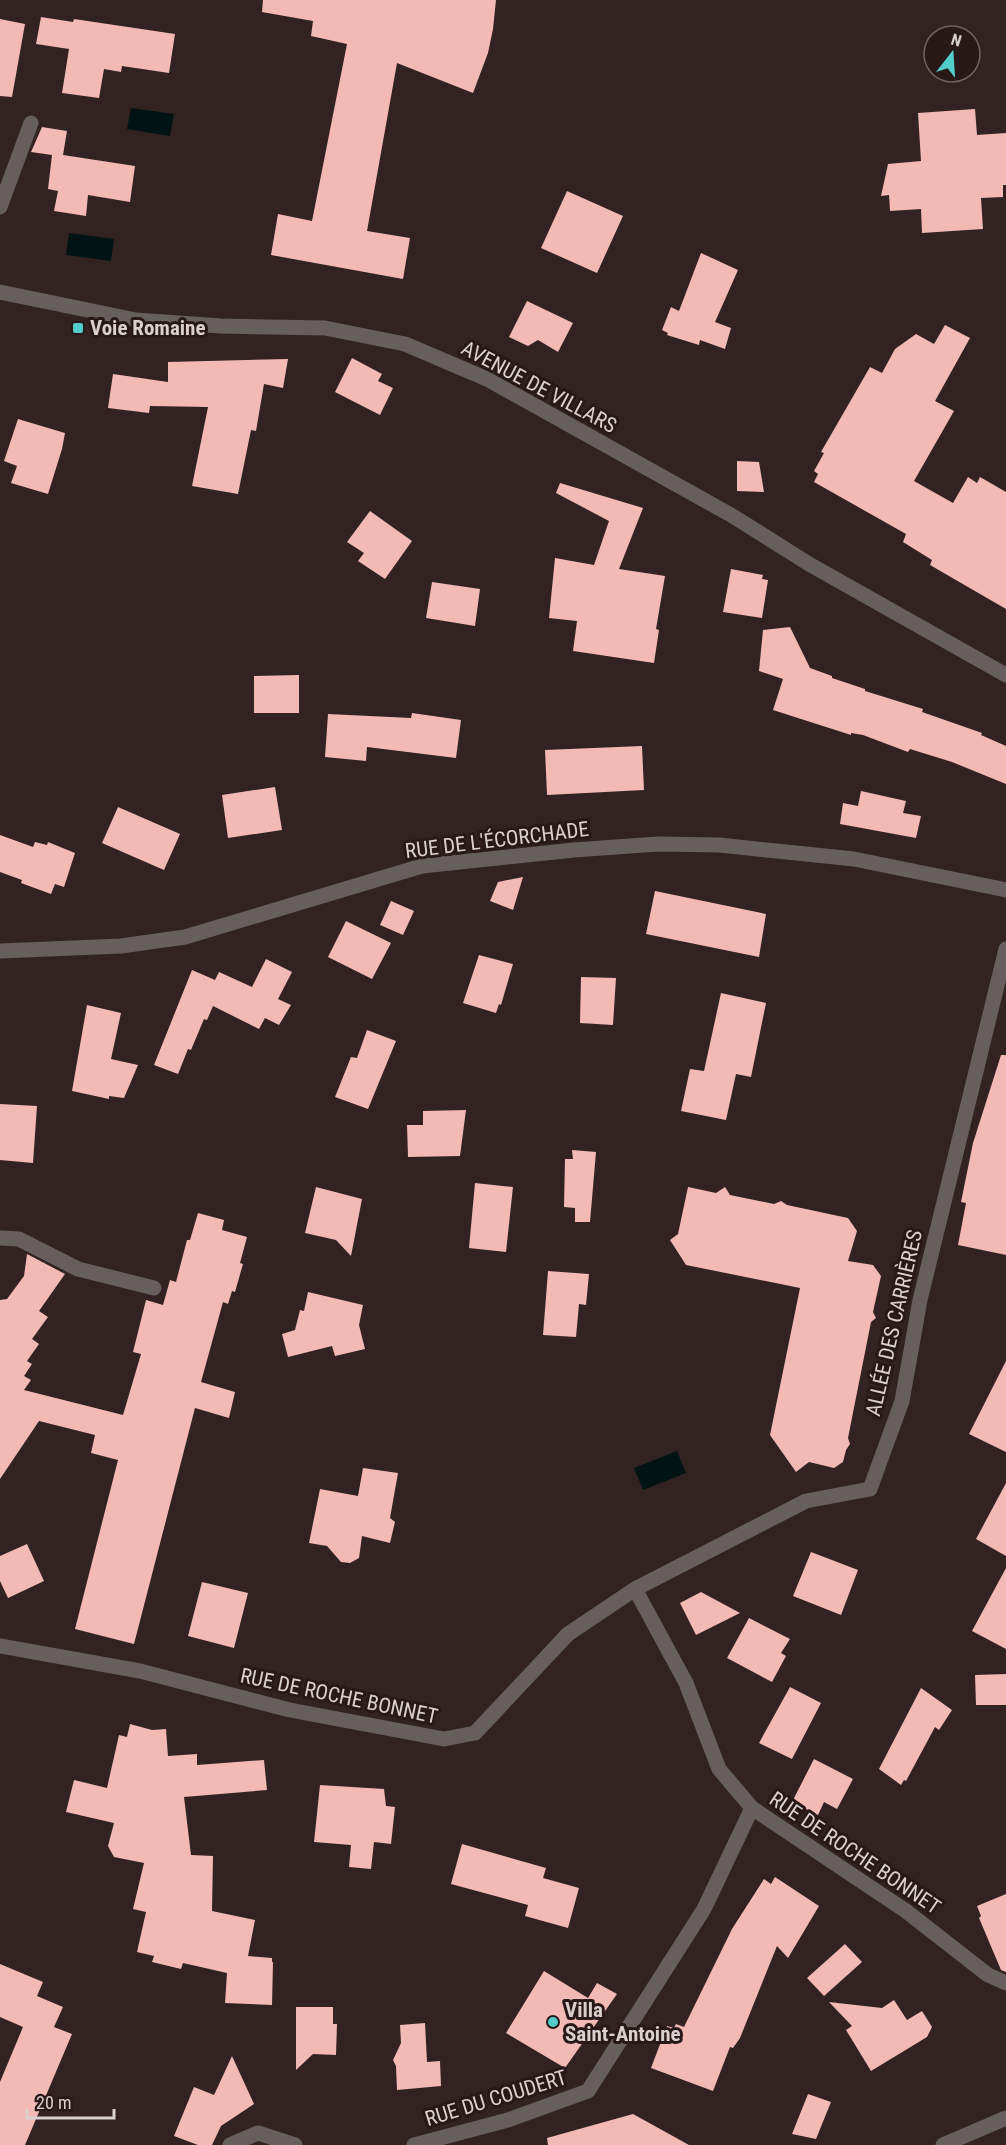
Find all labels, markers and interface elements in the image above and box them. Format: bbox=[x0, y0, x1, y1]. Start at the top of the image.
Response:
north arrow bbox=[922, 24, 982, 84]
text: N bbox=[949, 30, 964, 51]
place label: Voie Romaine bbox=[90, 316, 206, 340]
marker: Voie Romaine bbox=[71, 321, 85, 335]
street label: AVENUE DE VILLARS bbox=[457, 336, 621, 438]
street label: RUE DE L'ÉCORCHADE bbox=[404, 817, 590, 863]
street label: ALLÉE DES CARRIÈRES bbox=[861, 1227, 927, 1418]
street label: RUE DE ROCHE BONNET bbox=[238, 1663, 440, 1729]
street label: RUE DE ROCHE BONNET bbox=[765, 1787, 945, 1919]
place label: Villa Saint-Antoine bbox=[565, 1998, 681, 2046]
marker: Villa Saint-Antoine bbox=[546, 2015, 560, 2029]
street label: RUE DU COUDERT bbox=[422, 2065, 570, 2131]
scale bar bbox=[27, 2082, 114, 2120]
text: 20 m bbox=[36, 2092, 71, 2113]

